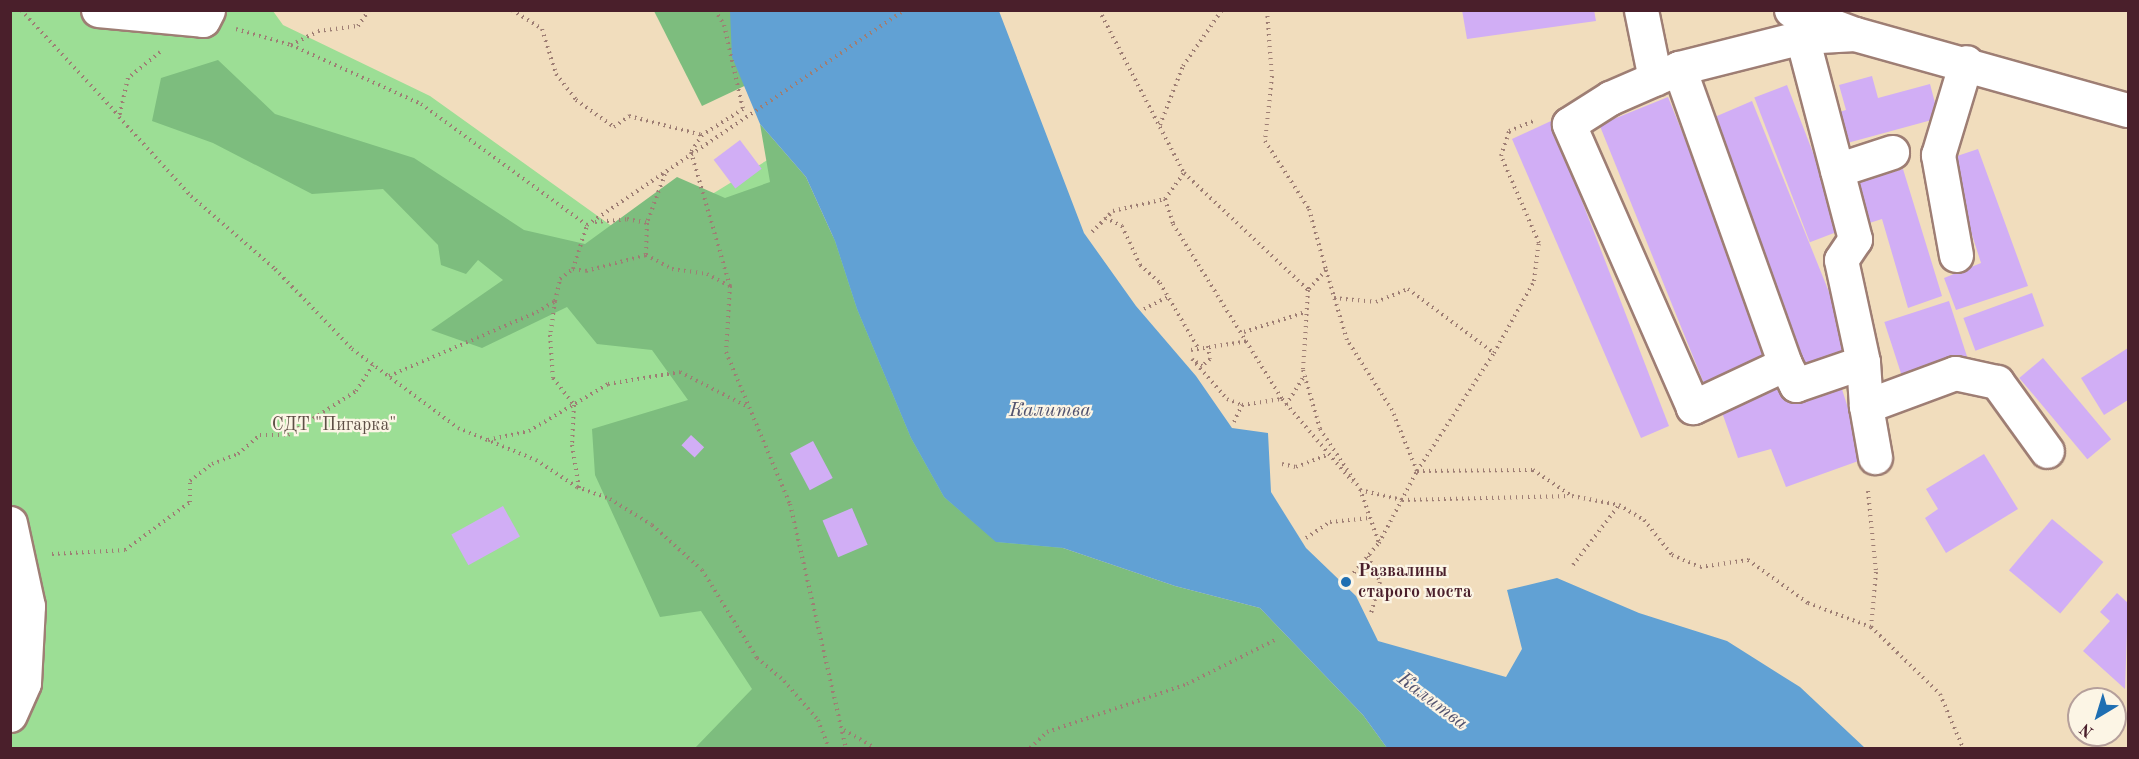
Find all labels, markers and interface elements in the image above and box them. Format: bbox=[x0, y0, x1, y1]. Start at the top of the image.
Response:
water label: Калитва bbox=[1009, 399, 1091, 423]
park label: СДТ "Пигарка" bbox=[272, 414, 396, 436]
place label: Развалины старого моста bbox=[1358, 561, 1472, 604]
marker: Развалины старого моста bbox=[1339, 575, 1353, 589]
water label: Калитва bbox=[1392, 668, 1472, 736]
north arrow bbox=[2067, 687, 2127, 747]
text: N bbox=[2077, 720, 2097, 740]

